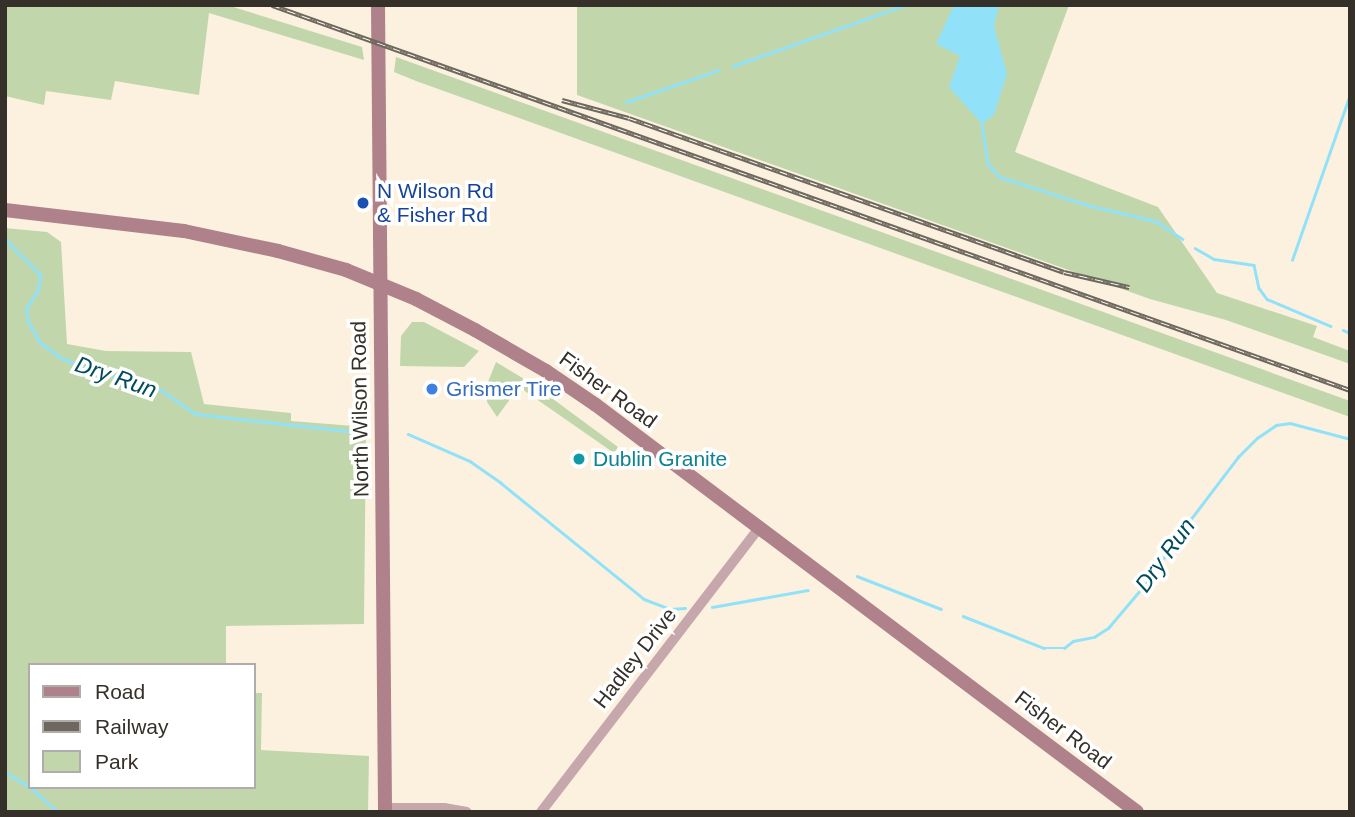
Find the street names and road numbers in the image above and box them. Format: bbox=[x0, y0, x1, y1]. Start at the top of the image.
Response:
street label: North Wilson Road bbox=[346, 321, 374, 497]
street label: Fisher Road bbox=[554, 346, 662, 434]
street label: Hadley Drive bbox=[588, 603, 682, 713]
street label: Fisher Road bbox=[1010, 686, 1116, 774]

